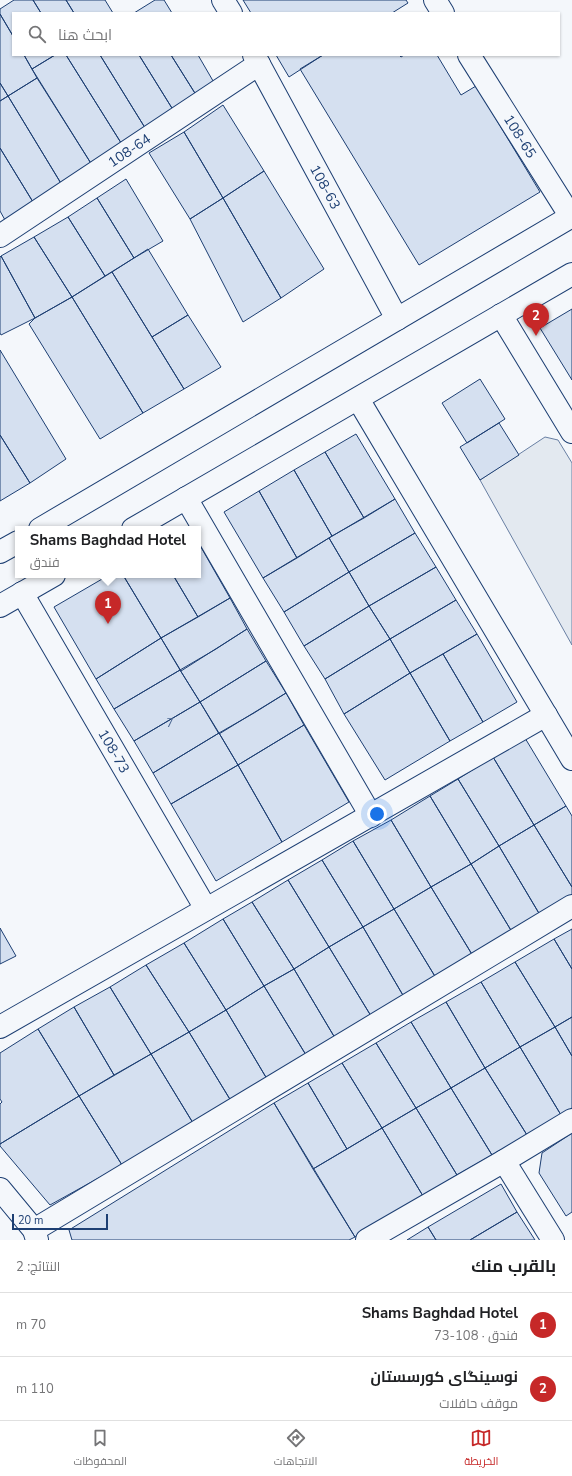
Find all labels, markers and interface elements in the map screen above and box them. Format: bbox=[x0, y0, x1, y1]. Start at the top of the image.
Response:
search box bbox=[12, 12, 560, 56]
icon: search bbox=[26, 23, 48, 45]
text: ابحث هنا bbox=[58, 25, 112, 45]
street label: 108-65 bbox=[499, 111, 541, 162]
street label: 108-64 bbox=[104, 129, 155, 172]
street label: 108-63 bbox=[305, 162, 345, 213]
pin: 2 bbox=[523, 303, 549, 336]
popup bbox=[15, 526, 201, 578]
text: Shams Baghdad Hotel bbox=[30, 530, 186, 550]
text: فندق bbox=[30, 554, 60, 572]
pin: 1 bbox=[95, 591, 121, 624]
house number: 7 bbox=[166, 715, 174, 731]
street label: 108-73 bbox=[93, 726, 134, 777]
your location bbox=[367, 804, 387, 824]
scale bar bbox=[12, 1212, 108, 1231]
text: 20 m bbox=[18, 1213, 43, 1228]
text: بالقرب منك bbox=[471, 1255, 556, 1278]
text: النتائج: 2 bbox=[16, 1258, 60, 1276]
text: Shams Baghdad Hotel bbox=[362, 1303, 518, 1323]
text: 70 m bbox=[16, 1316, 46, 1334]
text: 1 bbox=[539, 1316, 547, 1334]
text: فندق · 108-73 bbox=[434, 1327, 518, 1345]
text: نوسینگای کورسستان bbox=[371, 1367, 518, 1387]
text: 110 m bbox=[16, 1380, 54, 1398]
text: 2 bbox=[539, 1380, 547, 1398]
text: موقف حافلات bbox=[439, 1395, 518, 1413]
tab: المحفوظات bbox=[73, 1427, 127, 1471]
tab: الاتجاهات bbox=[274, 1427, 317, 1471]
tab: الخريطة bbox=[464, 1427, 499, 1471]

